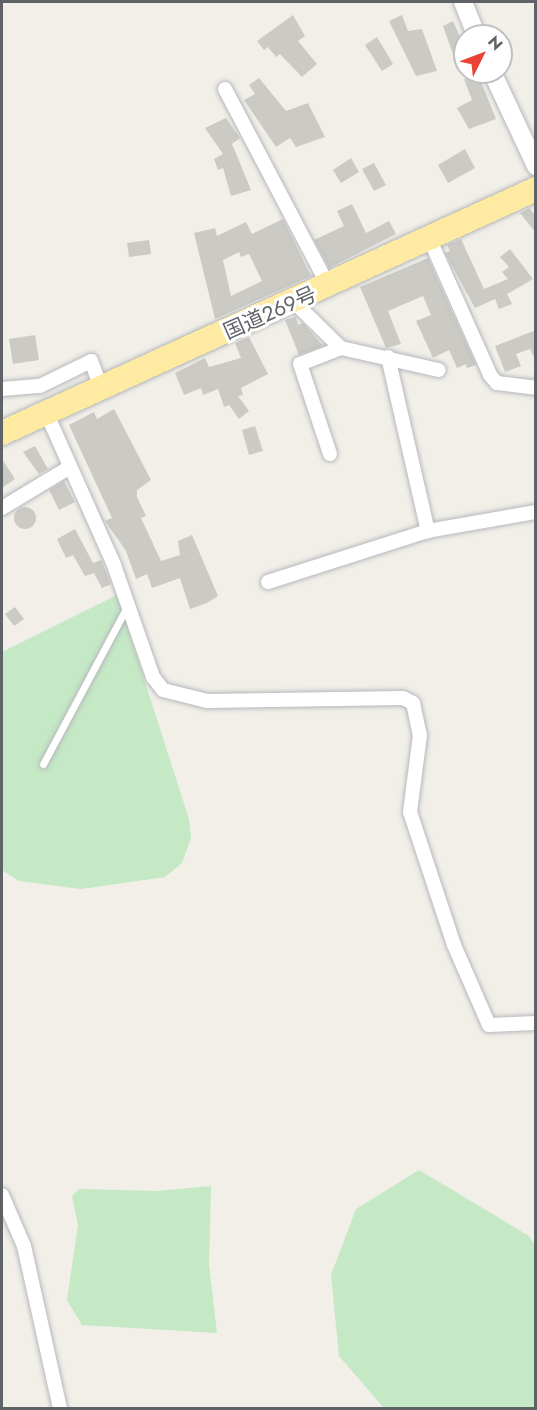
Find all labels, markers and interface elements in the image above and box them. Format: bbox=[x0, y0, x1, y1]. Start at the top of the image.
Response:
north arrow bbox=[453, 24, 513, 84]
text: N bbox=[482, 31, 508, 55]
street label: 国道269号 bbox=[220, 281, 320, 345]

